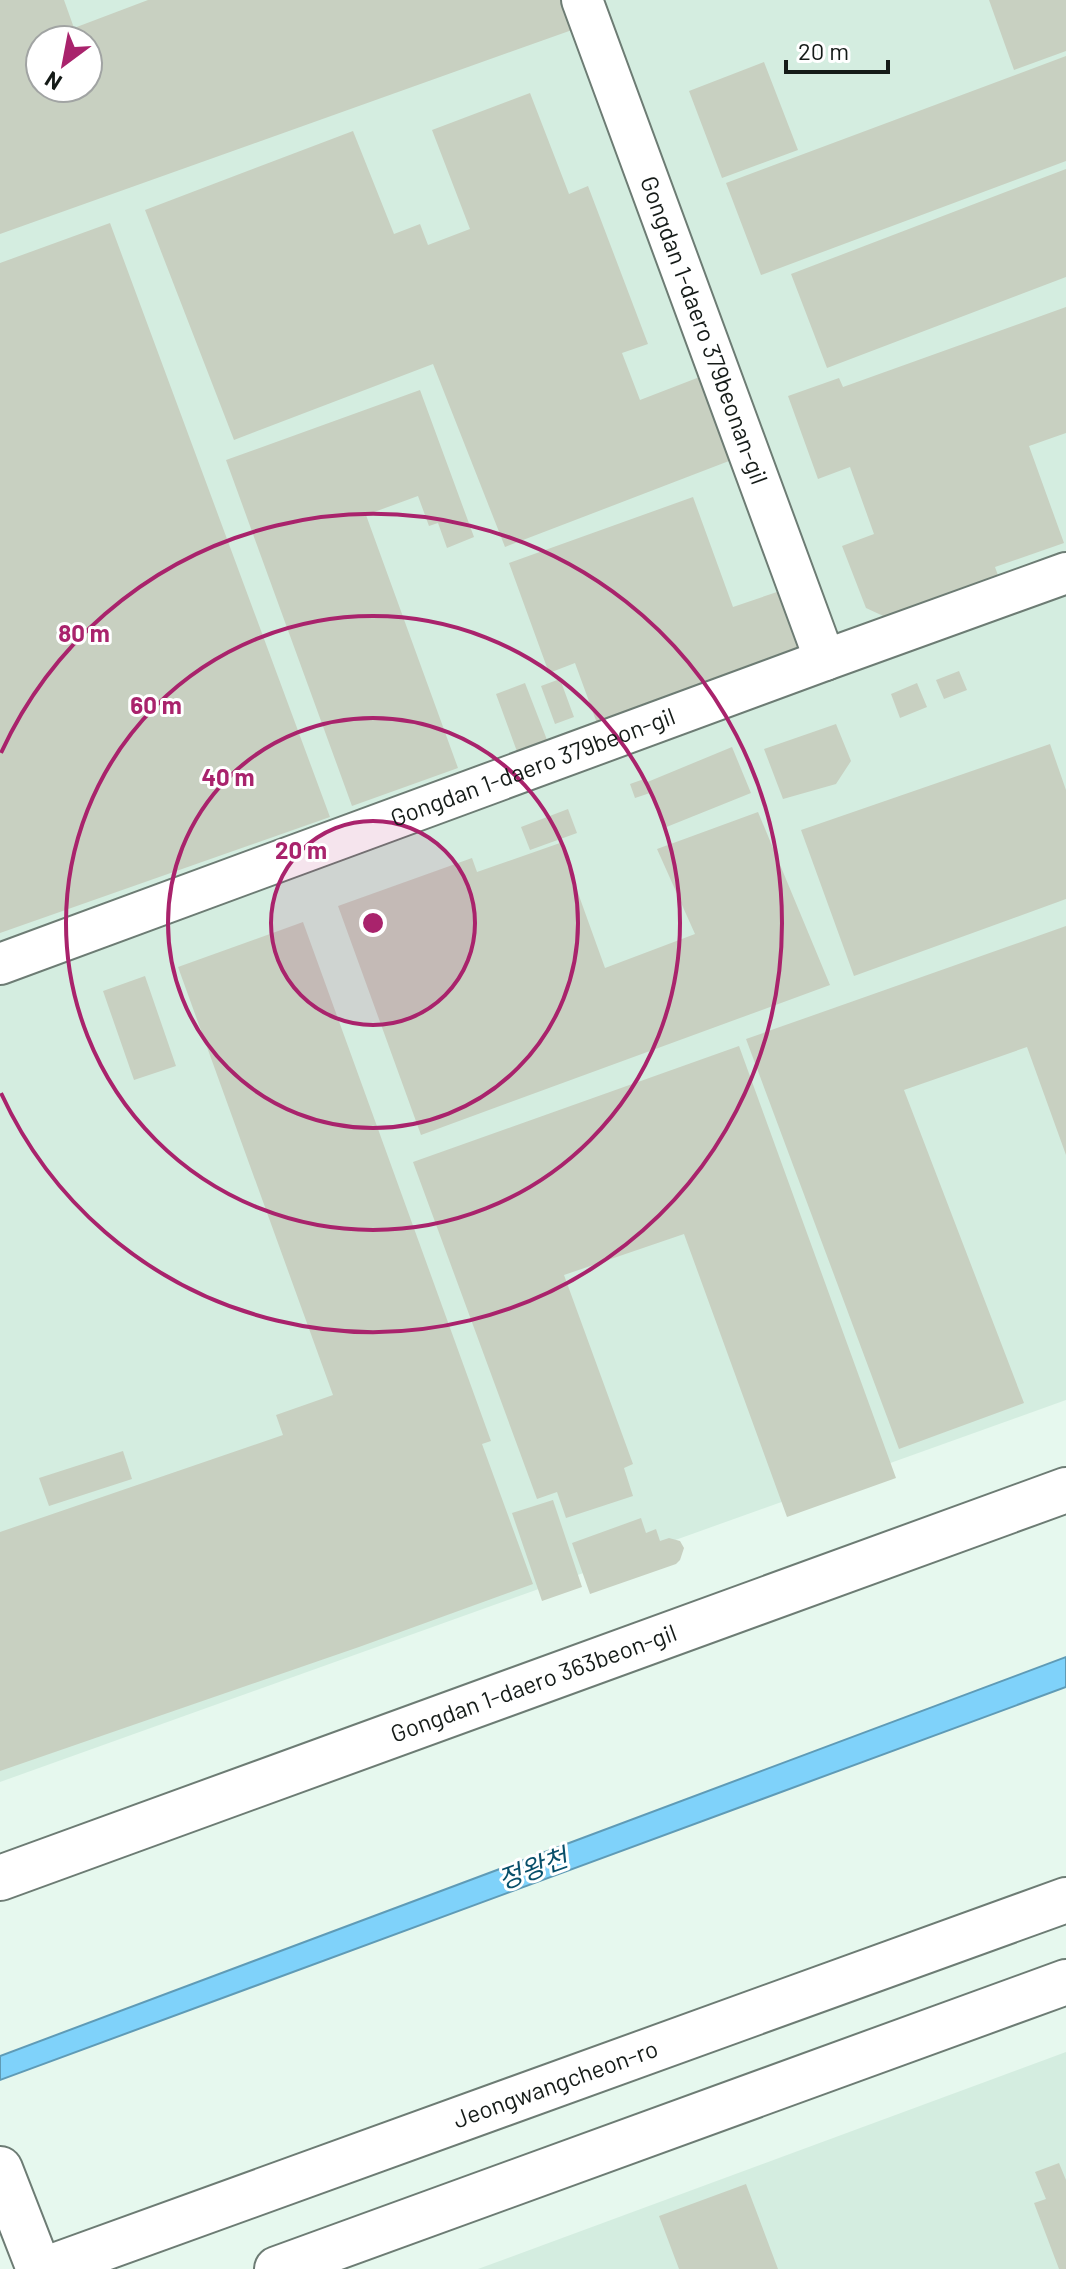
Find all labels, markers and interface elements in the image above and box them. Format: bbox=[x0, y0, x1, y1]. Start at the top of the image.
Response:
north arrow bbox=[24, 24, 104, 104]
scale bar bbox=[786, 24, 888, 74]
text: 20 m bbox=[798, 36, 849, 65]
text: N bbox=[40, 67, 66, 97]
street label: Gongdan 1-daero 379beonan-gil bbox=[635, 172, 775, 488]
text: 80 m bbox=[58, 618, 110, 647]
text: 60 m bbox=[130, 690, 182, 719]
street label: Gongdan 1-daero 379beon-gil bbox=[386, 701, 679, 832]
text: 40 m bbox=[201, 762, 255, 791]
text: 20 m bbox=[275, 835, 327, 864]
centre of rings bbox=[359, 909, 387, 937]
street label: Gongdan 1-daero 363beon-gil bbox=[386, 1617, 680, 1748]
water label: 정왕천 bbox=[493, 1840, 574, 1894]
street label: Jeongwangcheon-ro bbox=[449, 2033, 662, 2134]

